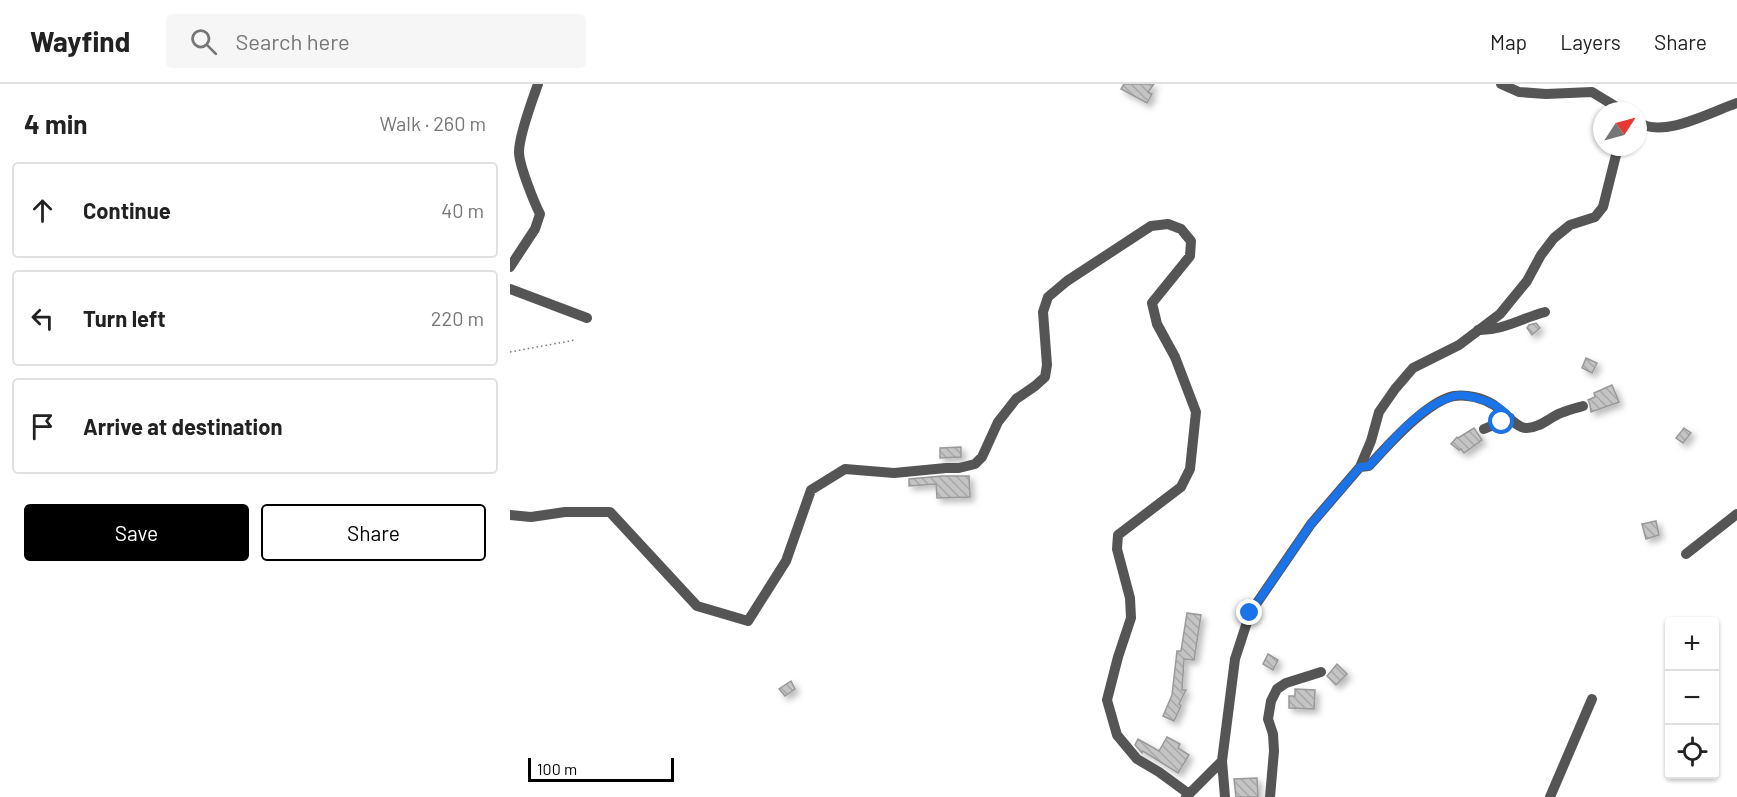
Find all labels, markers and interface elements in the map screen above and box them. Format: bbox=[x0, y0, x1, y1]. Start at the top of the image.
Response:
search box bbox=[166, 14, 586, 68]
text: Wayfind bbox=[30, 24, 130, 58]
icon: search bbox=[187, 25, 220, 58]
text: Search here bbox=[235, 28, 350, 54]
text: Map bbox=[1490, 29, 1527, 54]
text: Layers bbox=[1560, 29, 1621, 54]
text: Share bbox=[1654, 29, 1707, 54]
north arrow bbox=[1593, 102, 1647, 156]
text: 4 min bbox=[24, 108, 88, 139]
text: Walk · 260 m bbox=[379, 111, 486, 135]
icon: ahead bbox=[26, 194, 59, 227]
text: Continue bbox=[83, 197, 171, 223]
text: 40 m bbox=[441, 198, 484, 222]
icon: left bbox=[26, 302, 59, 335]
text: Turn left bbox=[83, 305, 166, 331]
text: 220 m bbox=[431, 306, 484, 330]
route start bbox=[1488, 408, 1514, 434]
icon: arrive bbox=[26, 410, 59, 443]
text: Arrive at destination bbox=[83, 413, 282, 439]
button: Save bbox=[24, 504, 249, 561]
button: Share bbox=[261, 504, 486, 561]
route end bbox=[1236, 599, 1262, 625]
map controls bbox=[1665, 617, 1719, 779]
button: + bbox=[1665, 617, 1719, 671]
button: − bbox=[1665, 671, 1719, 725]
button: locate bbox=[1665, 725, 1719, 779]
scale bar bbox=[528, 755, 674, 782]
text: 100 m bbox=[537, 759, 577, 778]

